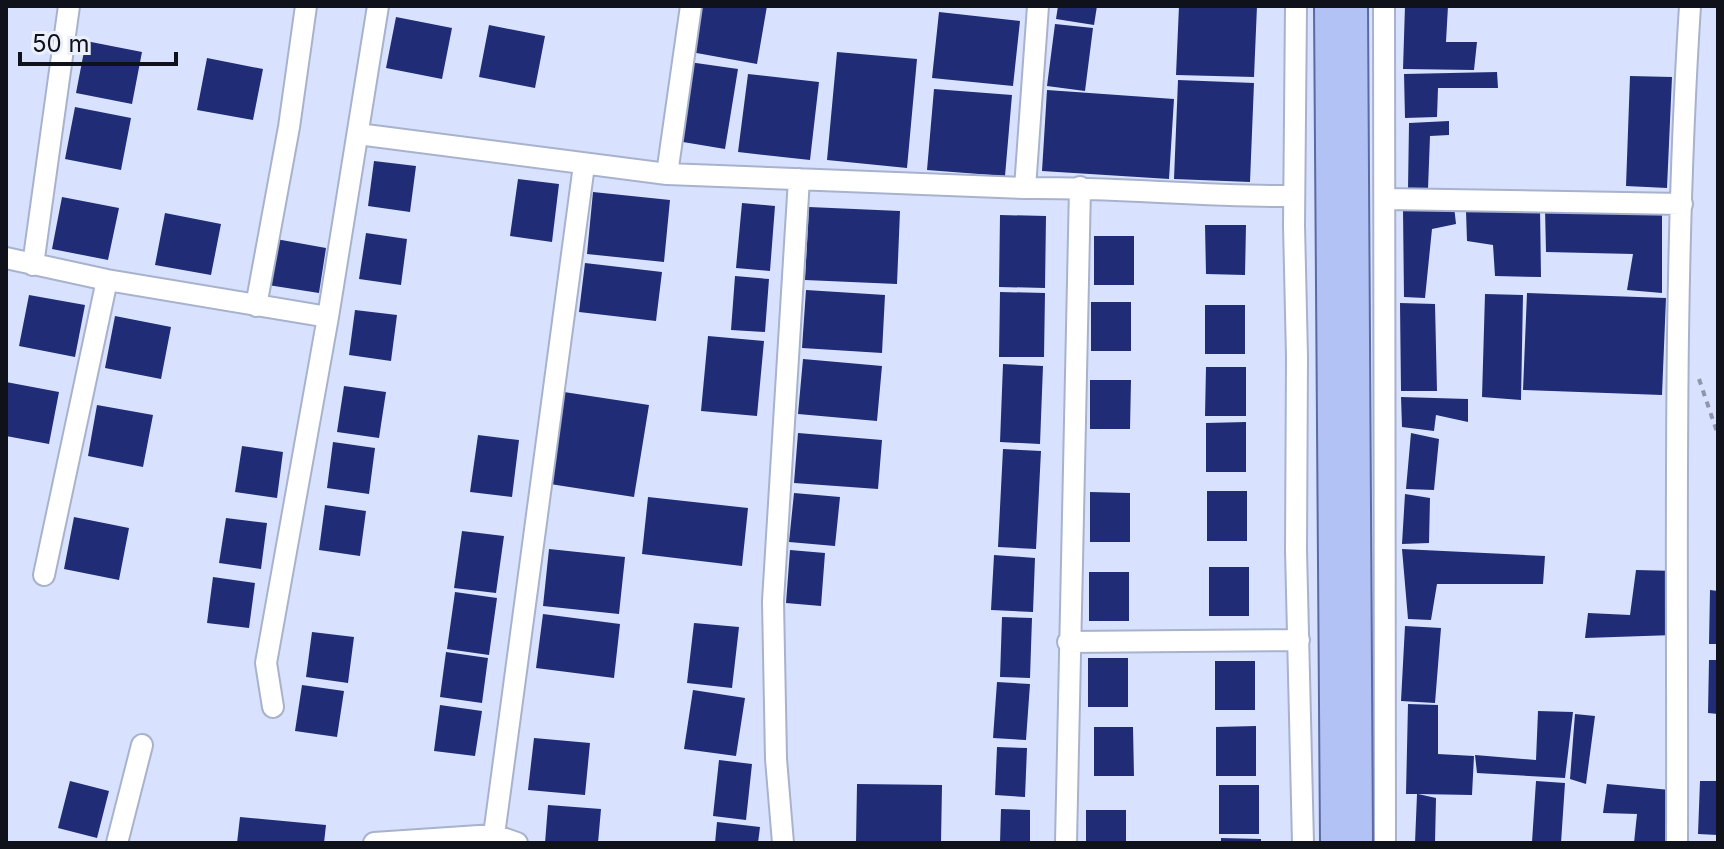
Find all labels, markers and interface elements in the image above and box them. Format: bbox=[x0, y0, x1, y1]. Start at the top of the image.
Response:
scale bar bbox=[20, 16, 176, 66]
text: 50 m bbox=[32, 29, 90, 58]

